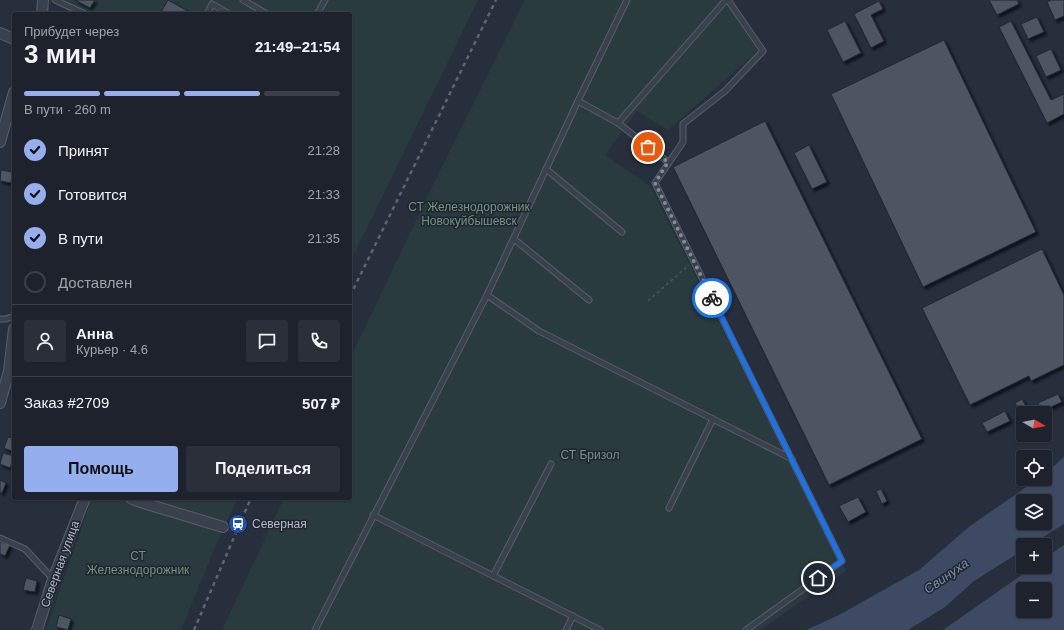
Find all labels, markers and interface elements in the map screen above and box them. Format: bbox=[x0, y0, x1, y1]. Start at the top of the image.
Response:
text: Прибудет через bbox=[24, 24, 119, 39]
text: 21:49–21:54 bbox=[255, 38, 340, 55]
text: 3 мин bbox=[24, 39, 97, 69]
text: В пути · 260 m bbox=[24, 102, 111, 117]
pin bbox=[631, 130, 665, 164]
icon: bag bbox=[637, 136, 659, 158]
icon: check bbox=[24, 139, 46, 161]
text: Принят bbox=[58, 142, 109, 159]
text: 21:28 bbox=[307, 143, 340, 158]
icon: check bbox=[24, 183, 46, 205]
text: Готовится bbox=[58, 186, 127, 203]
text: 21:33 bbox=[307, 187, 340, 202]
park label: СТ Железнодорожник Новокуйбышевск bbox=[408, 200, 531, 228]
icon: check bbox=[24, 227, 46, 249]
text: В пути bbox=[58, 230, 103, 247]
text: 21:35 bbox=[307, 231, 340, 246]
text: Доставлен bbox=[58, 274, 132, 291]
courier bbox=[692, 278, 732, 318]
icon: bike bbox=[701, 287, 723, 309]
button: person bbox=[24, 320, 66, 362]
button: chat bbox=[246, 320, 288, 362]
button: phone bbox=[298, 320, 340, 362]
text: Анна bbox=[76, 325, 113, 342]
text: Курьер · 4.6 bbox=[76, 342, 148, 357]
text: Заказ #2709 bbox=[24, 394, 109, 411]
text: 507 ₽ bbox=[302, 395, 340, 412]
north arrow bbox=[1016, 406, 1052, 442]
map controls bbox=[1016, 406, 1052, 618]
button: Помощь bbox=[24, 446, 178, 492]
button: Поделиться bbox=[186, 446, 340, 492]
park label: СТ Бризол bbox=[561, 448, 619, 462]
button: locate bbox=[1016, 450, 1052, 486]
button: layers bbox=[1016, 494, 1052, 530]
station icon: Северная bbox=[227, 513, 249, 535]
place label: Северная bbox=[252, 517, 307, 531]
street label: Северная улица bbox=[38, 519, 82, 609]
button: + bbox=[1016, 538, 1052, 574]
park label: СТ Железнодорожник bbox=[87, 549, 190, 577]
water label: Свинуха bbox=[921, 555, 971, 597]
pin bbox=[801, 561, 835, 595]
icon: home bbox=[807, 567, 829, 589]
button: − bbox=[1016, 582, 1052, 618]

